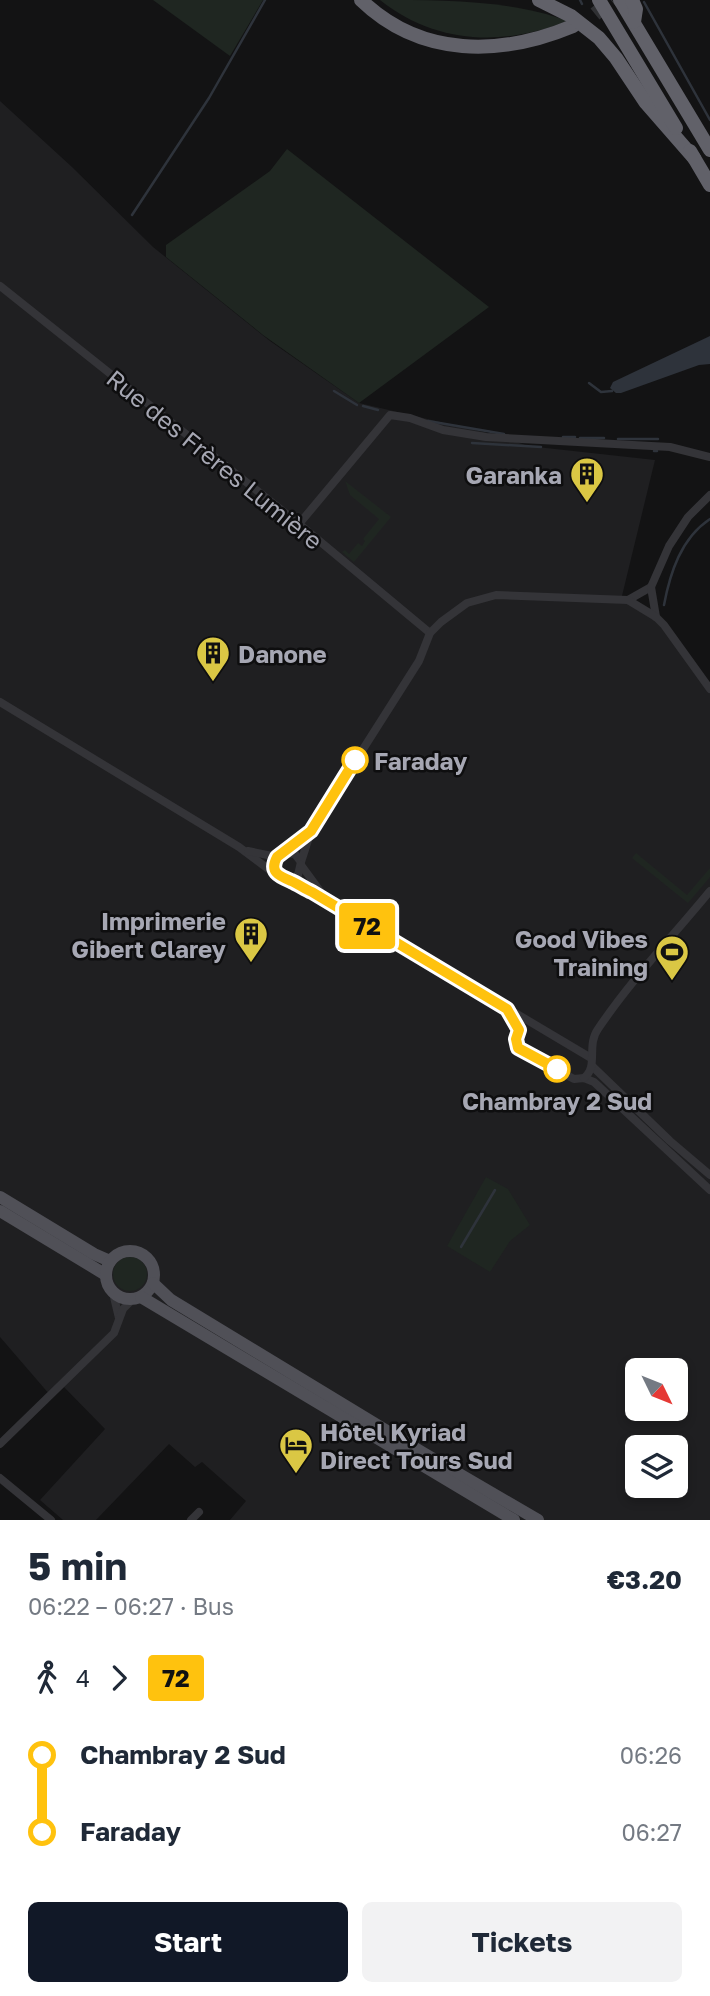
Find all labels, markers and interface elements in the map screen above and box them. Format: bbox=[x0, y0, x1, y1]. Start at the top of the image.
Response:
street label: Rue des Frères Lumière bbox=[101, 363, 329, 555]
building icon: Garanka bbox=[568, 455, 606, 504]
place label: Garanka bbox=[465, 460, 562, 489]
building icon: Danone bbox=[194, 634, 232, 683]
place label: Danone bbox=[238, 639, 327, 668]
place label: Faraday bbox=[374, 746, 468, 775]
marker: Faraday bbox=[342, 747, 368, 773]
line badge: 72 bbox=[336, 903, 398, 949]
place label: Imprimerie Gibert Clarey bbox=[71, 906, 227, 963]
text: 72 bbox=[353, 911, 381, 940]
building icon: Imprimerie Gibert Clarey bbox=[232, 915, 270, 964]
place label: Good Vibes Training bbox=[515, 924, 648, 981]
sports icon: Good Vibes Training bbox=[653, 933, 691, 982]
marker: Chambray 2 Sud bbox=[544, 1056, 570, 1082]
place label: Chambray 2 Sud bbox=[462, 1086, 652, 1115]
north arrow bbox=[625, 1358, 688, 1421]
map controls bbox=[625, 1358, 688, 1498]
place label: Hôtel Kyriad Direct Tours Sud bbox=[320, 1417, 513, 1474]
hotel icon: Hôtel Kyriad Direct Tours Sud bbox=[277, 1426, 315, 1475]
button: layers bbox=[625, 1435, 688, 1498]
text: 5 min bbox=[28, 1543, 127, 1588]
text: €3.20 bbox=[607, 1564, 682, 1595]
text: 06:22 – 06:27 · Bus bbox=[28, 1592, 234, 1620]
icon: walk bbox=[28, 1659, 66, 1697]
icon: forward bbox=[100, 1659, 138, 1697]
text: 72 bbox=[162, 1663, 190, 1692]
text: 4 bbox=[76, 1664, 90, 1692]
text: Chambray 2 Sud bbox=[80, 1739, 286, 1770]
text: 06:26 bbox=[620, 1741, 682, 1769]
text: Faraday bbox=[80, 1816, 181, 1847]
text: 06:27 bbox=[621, 1818, 682, 1846]
button: Start bbox=[28, 1902, 348, 1982]
button: Tickets bbox=[362, 1902, 682, 1982]

